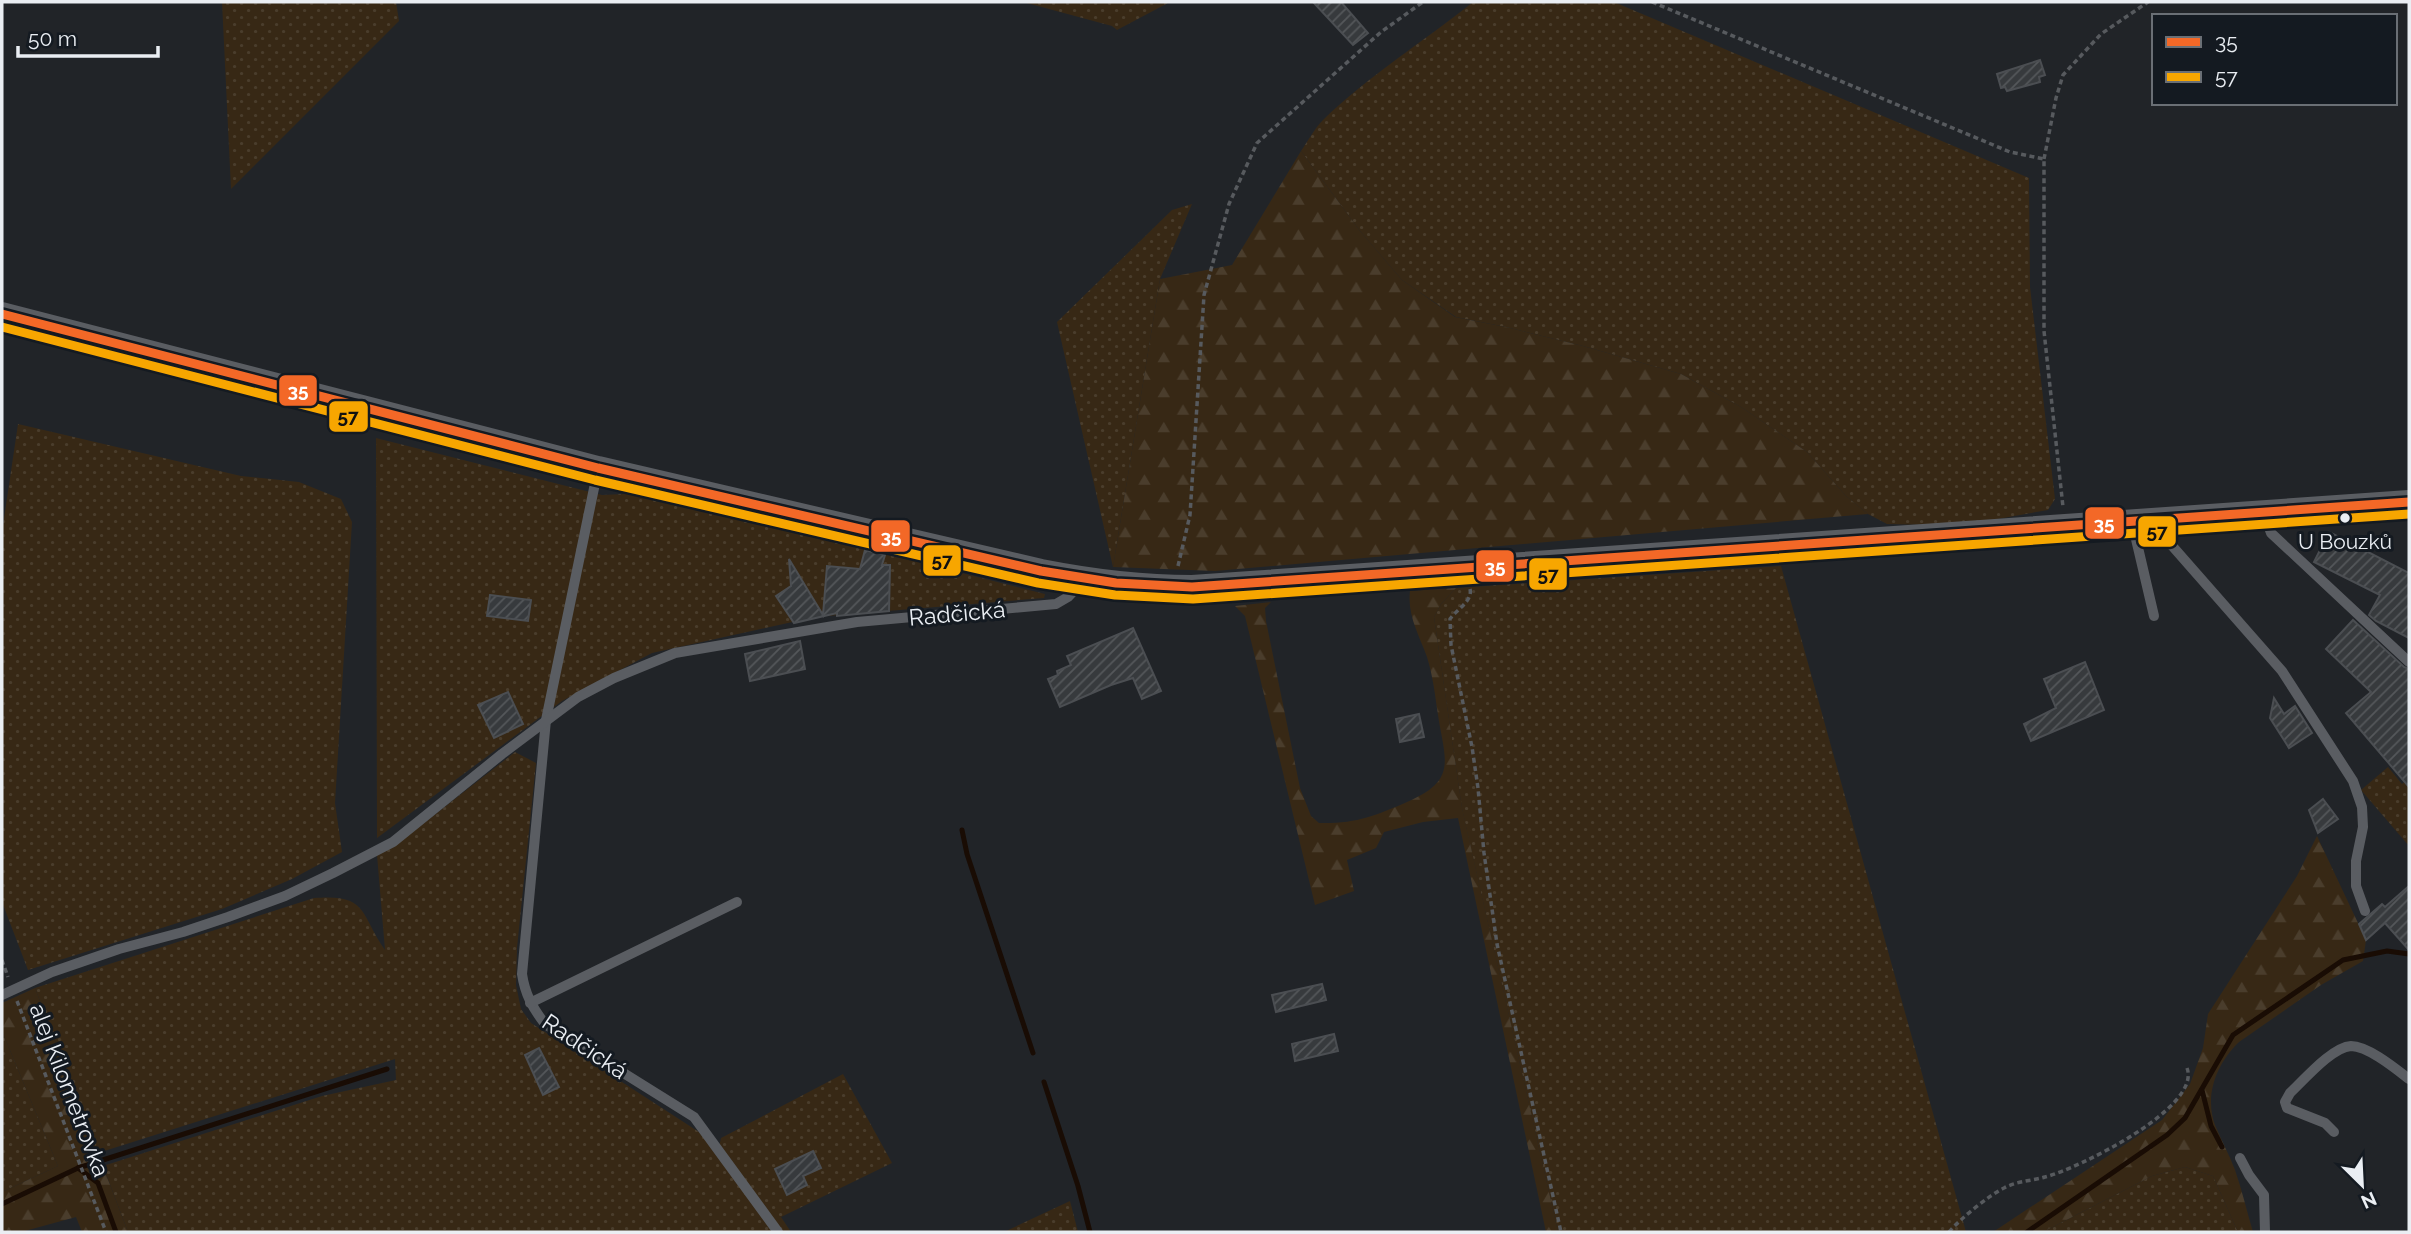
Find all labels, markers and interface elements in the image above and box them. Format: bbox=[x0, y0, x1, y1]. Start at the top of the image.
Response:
scale bar bbox=[18, 14, 158, 58]
legend bbox=[2152, 14, 2397, 105]
text: 50 m bbox=[28, 26, 77, 51]
text: 35 bbox=[2215, 29, 2238, 54]
text: 57 bbox=[2215, 64, 2238, 89]
line badge: 35 bbox=[278, 374, 318, 407]
text: 35 bbox=[287, 379, 309, 401]
line badge: 57 bbox=[328, 400, 369, 433]
text: 57 bbox=[337, 405, 359, 427]
line badge: 35 bbox=[2084, 506, 2125, 540]
marker: U Bouzků bbox=[2338, 511, 2352, 525]
text: 35 bbox=[2093, 512, 2115, 534]
line badge: 57 bbox=[2137, 515, 2177, 548]
line badge: 35 bbox=[870, 519, 911, 553]
text: 57 bbox=[2146, 520, 2168, 542]
text: 35 bbox=[880, 525, 902, 547]
place label: U Bouzků bbox=[2298, 529, 2392, 554]
line badge: 57 bbox=[922, 544, 962, 577]
text: 57 bbox=[931, 549, 953, 571]
line badge: 35 bbox=[1475, 549, 1515, 583]
text: 35 bbox=[1484, 555, 1506, 577]
line badge: 57 bbox=[1528, 557, 1568, 591]
text: 57 bbox=[1537, 563, 1559, 585]
street label: Radčická bbox=[908, 595, 1006, 631]
street label: alej Kilometrovka bbox=[25, 1000, 115, 1180]
street label: Radčická bbox=[537, 1008, 633, 1084]
north arrow bbox=[2327, 1150, 2397, 1220]
text: N bbox=[2358, 1188, 2380, 1214]

